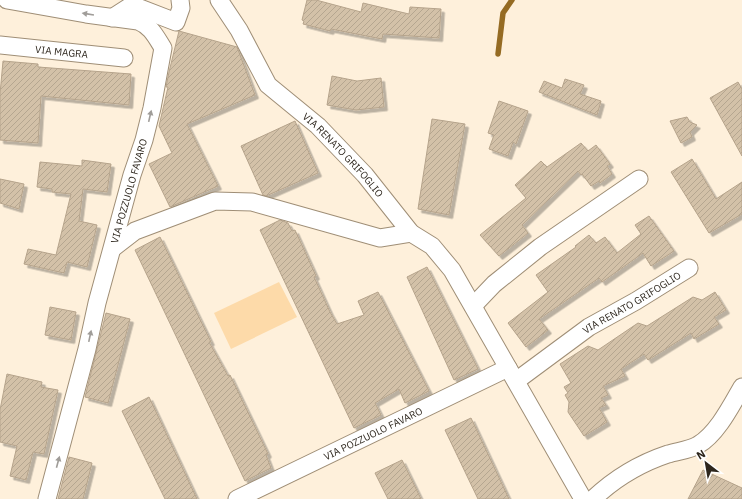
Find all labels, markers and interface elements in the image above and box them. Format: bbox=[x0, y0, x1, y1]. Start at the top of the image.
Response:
one-way arrow bbox=[81, 11, 94, 17]
street label: VIA MAGRA bbox=[35, 42, 89, 61]
one-way arrow bbox=[147, 110, 153, 122]
street label: VIA RENATO GRIFOGLIO bbox=[300, 110, 386, 200]
street label: VIA POZZUOLO FAVARO bbox=[108, 137, 150, 245]
street label: VIA RENATO GRIFOGLIO bbox=[580, 268, 683, 336]
one-way arrow bbox=[87, 329, 93, 342]
street label: VIA POZZUOLO FAVARO bbox=[321, 404, 425, 463]
north arrow bbox=[686, 443, 726, 483]
text: N bbox=[694, 446, 708, 462]
one-way arrow bbox=[55, 455, 61, 467]

